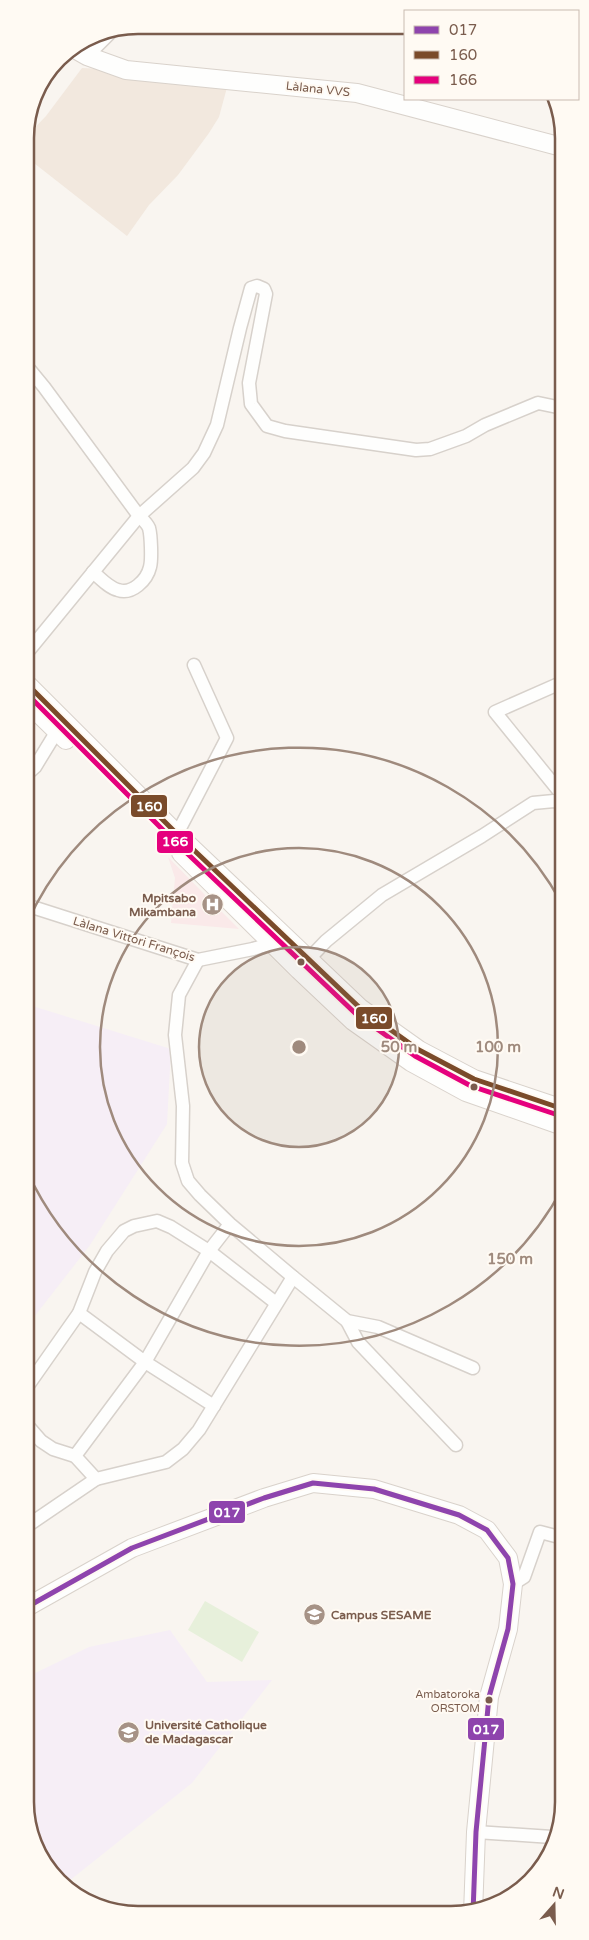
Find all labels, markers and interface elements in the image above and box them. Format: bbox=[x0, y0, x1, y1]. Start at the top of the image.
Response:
legend bbox=[404, 10, 579, 100]
text: 017 bbox=[449, 21, 477, 39]
text: 160 bbox=[449, 46, 477, 64]
text: 166 bbox=[449, 71, 477, 89]
street label: Làlana VVS bbox=[285, 79, 351, 99]
line badge: 160 bbox=[130, 794, 168, 818]
text: 160 bbox=[136, 798, 162, 815]
line badge: 166 bbox=[156, 830, 194, 854]
text: 166 bbox=[162, 833, 188, 850]
place label: Mpitsabo Mikambana bbox=[129, 891, 196, 919]
hospital icon: Mpitsabo Mikambana bbox=[200, 893, 224, 917]
street label: Làlana Vittori François bbox=[71, 914, 197, 964]
unlabelled marker bbox=[296, 957, 306, 967]
line badge: 160 bbox=[355, 1006, 393, 1030]
text: 160 bbox=[361, 1010, 387, 1027]
centre of rings bbox=[290, 1038, 308, 1056]
text: 50 m bbox=[381, 1038, 417, 1056]
text: 100 m bbox=[475, 1038, 521, 1056]
unlabelled marker bbox=[469, 1082, 479, 1092]
text: 150 m bbox=[487, 1250, 533, 1268]
line badge: 017 bbox=[208, 1500, 246, 1524]
text: 017 bbox=[214, 1504, 240, 1521]
school or university icon: Campus SESAME bbox=[303, 1603, 327, 1627]
place label: Campus SESAME bbox=[331, 1608, 432, 1623]
place label: Ambatoroka ORSTOM bbox=[415, 1688, 480, 1715]
marker: Ambatoroka ORSTOM bbox=[484, 1695, 494, 1705]
line badge: 017 bbox=[467, 1717, 505, 1741]
place label: Université Catholique de Madagascar bbox=[145, 1718, 267, 1747]
school or university icon: Université Catholique de Madagascar bbox=[117, 1720, 141, 1744]
text: 017 bbox=[473, 1721, 499, 1738]
north arrow bbox=[529, 1880, 579, 1930]
text: N bbox=[550, 1883, 566, 1903]

